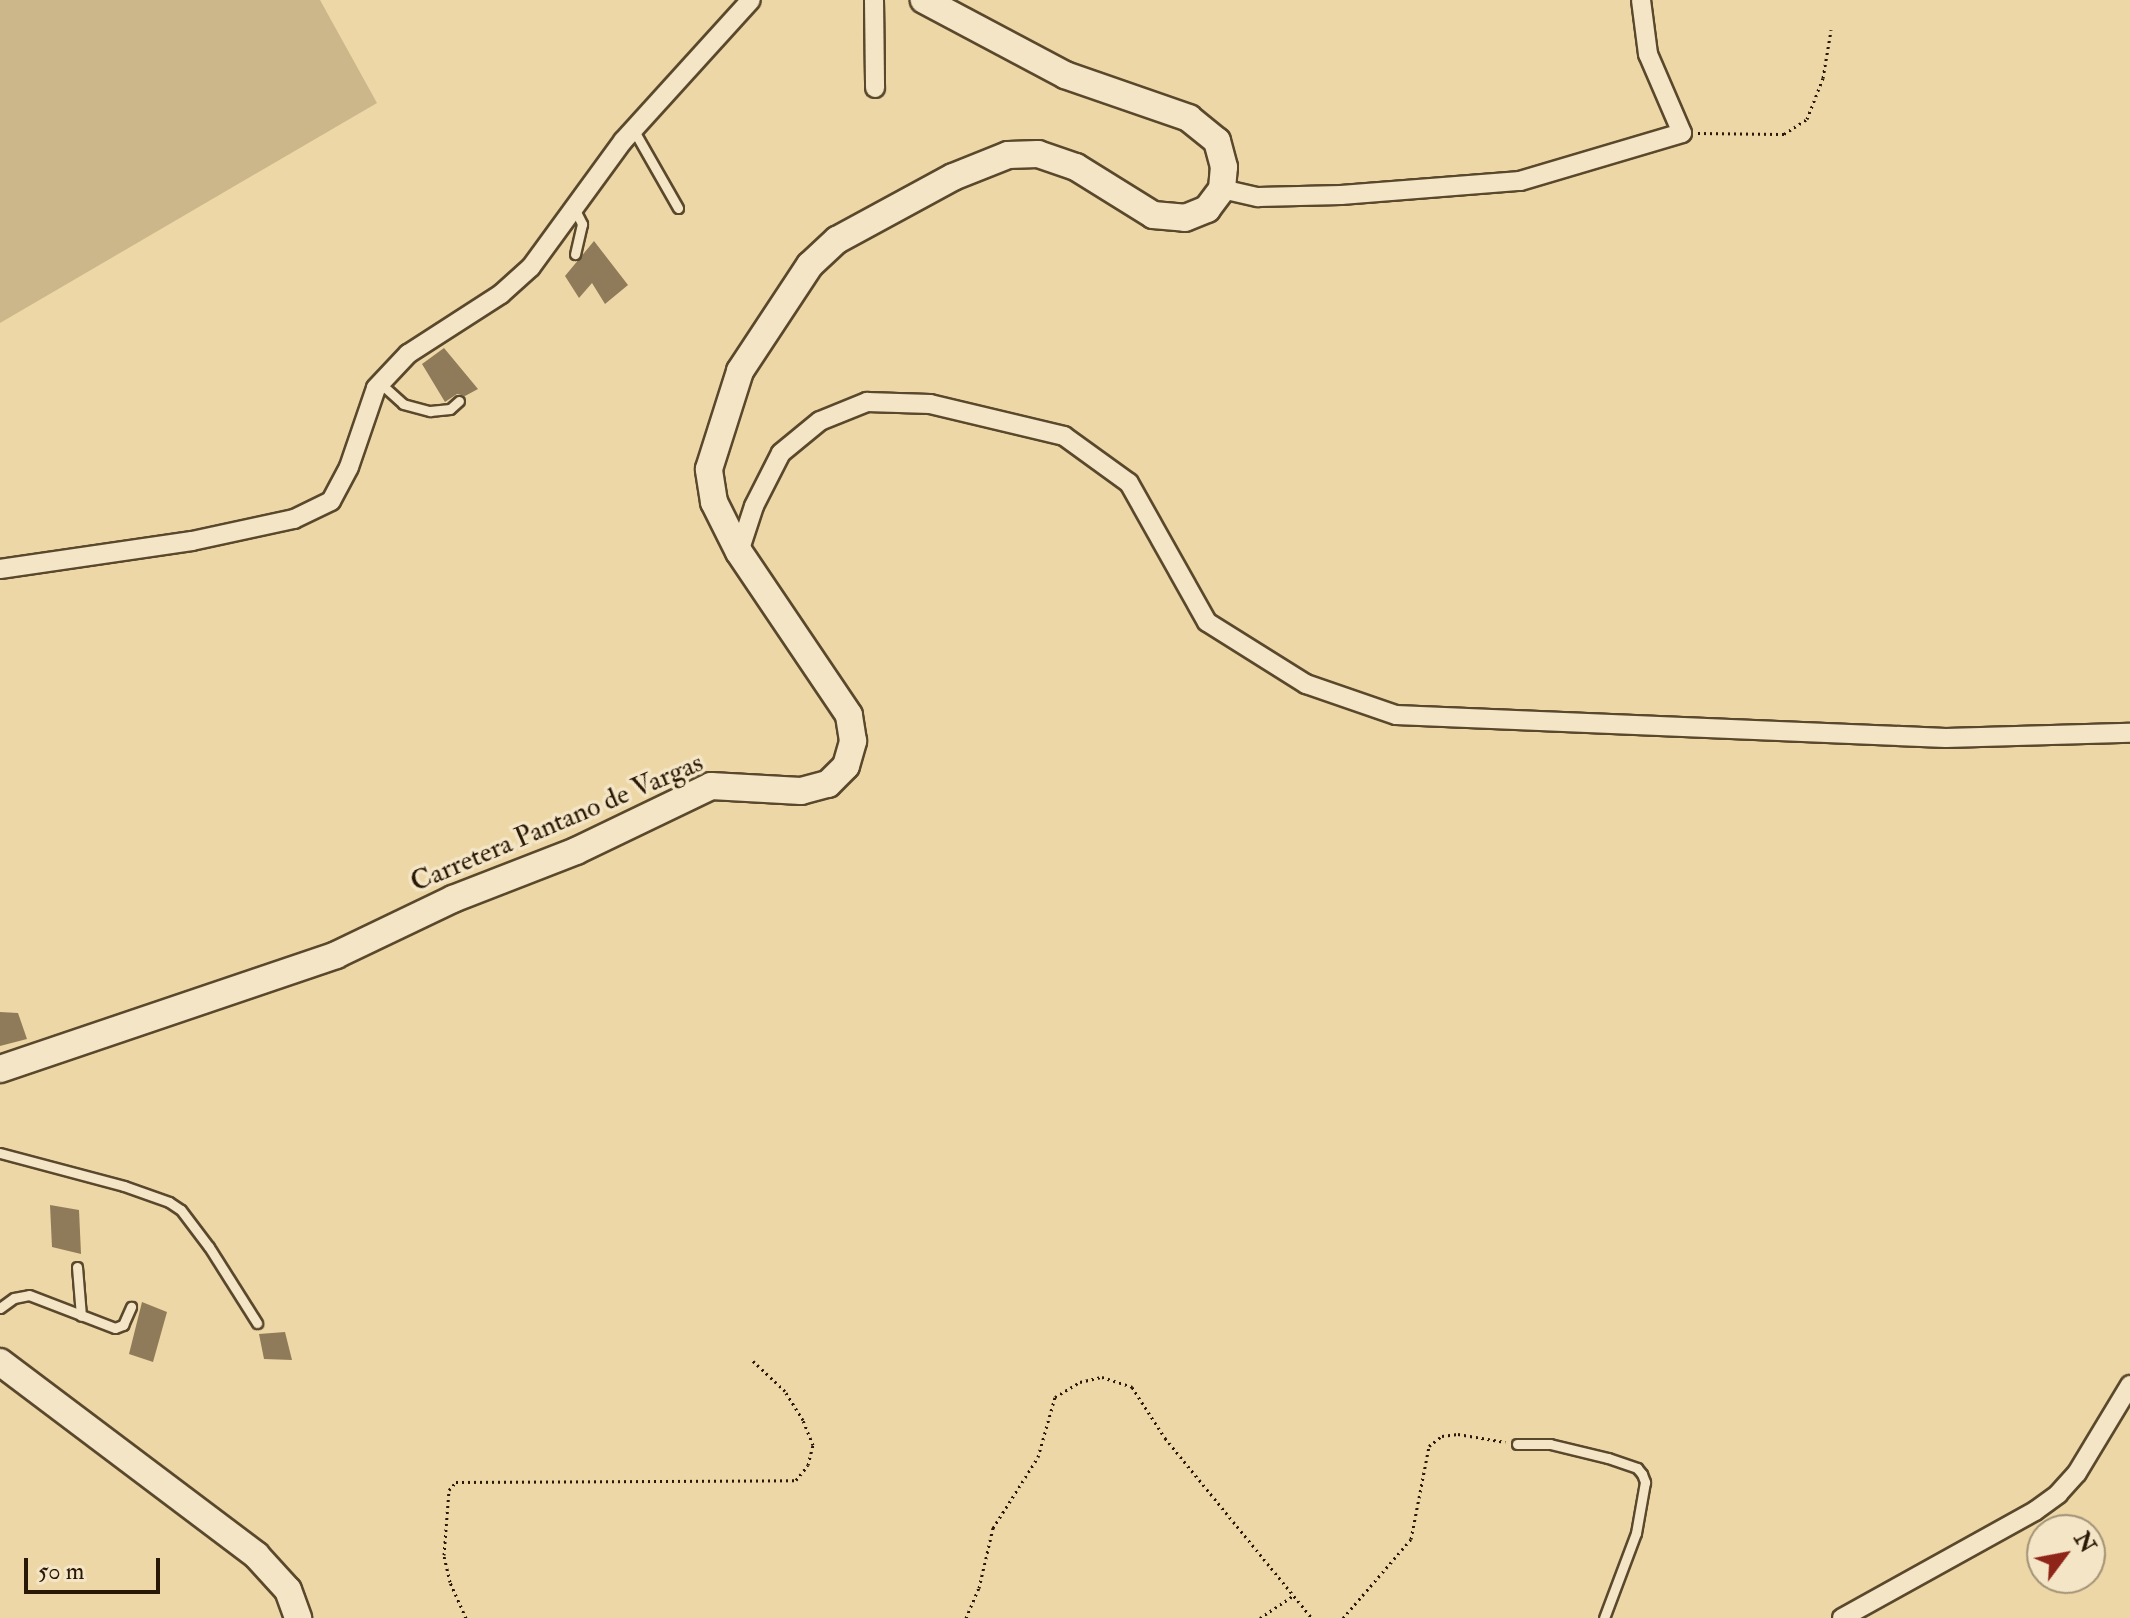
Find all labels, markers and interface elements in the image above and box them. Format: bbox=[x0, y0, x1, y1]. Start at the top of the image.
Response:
street label: Carretera Pantano de Vargas bbox=[406, 746, 708, 900]
north arrow bbox=[2026, 1514, 2106, 1594]
text: N bbox=[2068, 1527, 2102, 1558]
scale bar bbox=[28, 1542, 164, 1592]
text: 50 m bbox=[38, 1556, 84, 1587]

